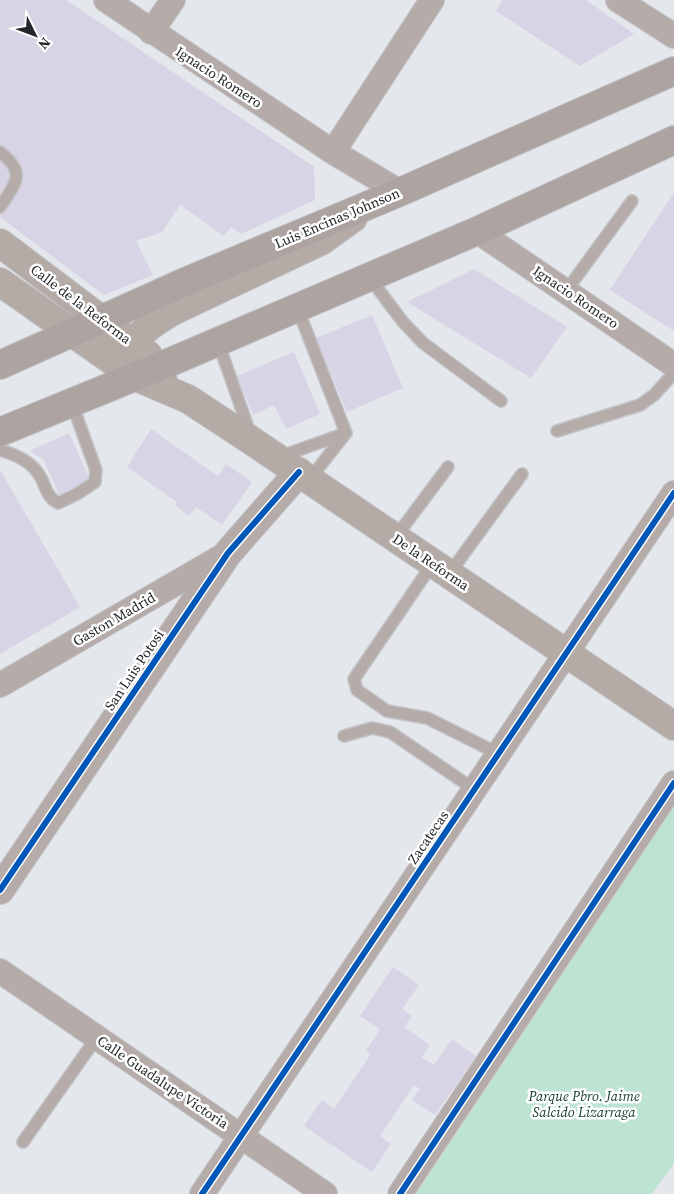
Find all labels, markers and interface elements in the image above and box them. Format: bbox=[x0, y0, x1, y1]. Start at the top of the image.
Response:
north arrow bbox=[10, 10, 60, 60]
text: N bbox=[34, 33, 56, 54]
street label: Ignacio Romero bbox=[172, 41, 266, 113]
street label: Luis Encinas Johnson bbox=[271, 182, 403, 253]
street label: Calle de la Reforma bbox=[26, 259, 136, 349]
street label: Ignacio Romero bbox=[529, 261, 623, 333]
street label: De la Reforma bbox=[389, 529, 474, 596]
street label: Gaston Madrid bbox=[69, 587, 159, 651]
street label: San Luis Potosi bbox=[100, 626, 168, 714]
street label: Zacatecas bbox=[403, 806, 453, 868]
street label: Calle Guadalupe Victoria bbox=[94, 1031, 233, 1134]
park label: Parque Pbro. Jaime Salcido Lizarraga bbox=[527, 1086, 640, 1122]

